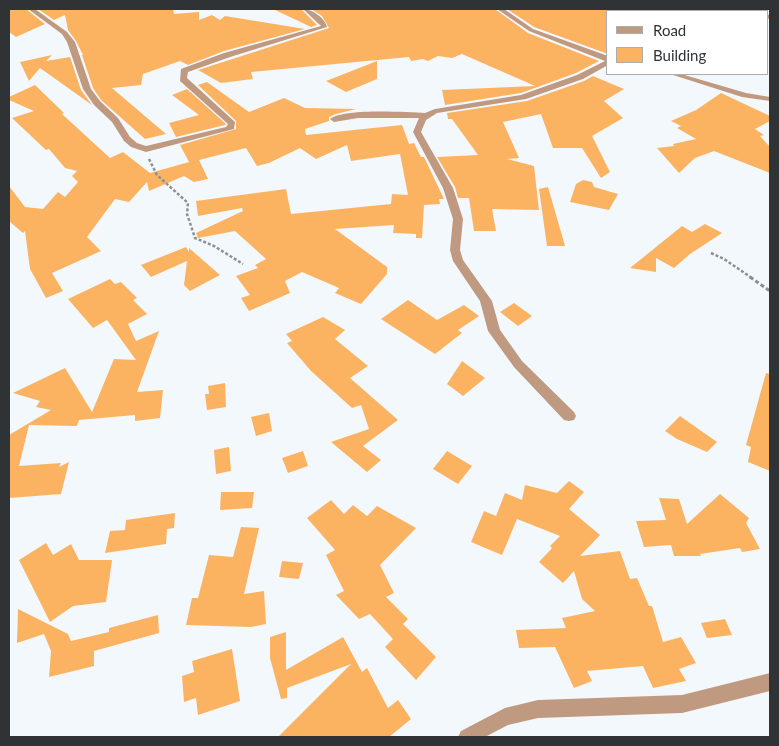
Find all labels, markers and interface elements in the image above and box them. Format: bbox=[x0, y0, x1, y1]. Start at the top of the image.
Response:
legend bbox=[606, 10, 769, 75]
text: Road bbox=[653, 21, 686, 39]
text: Building bbox=[653, 46, 706, 64]

